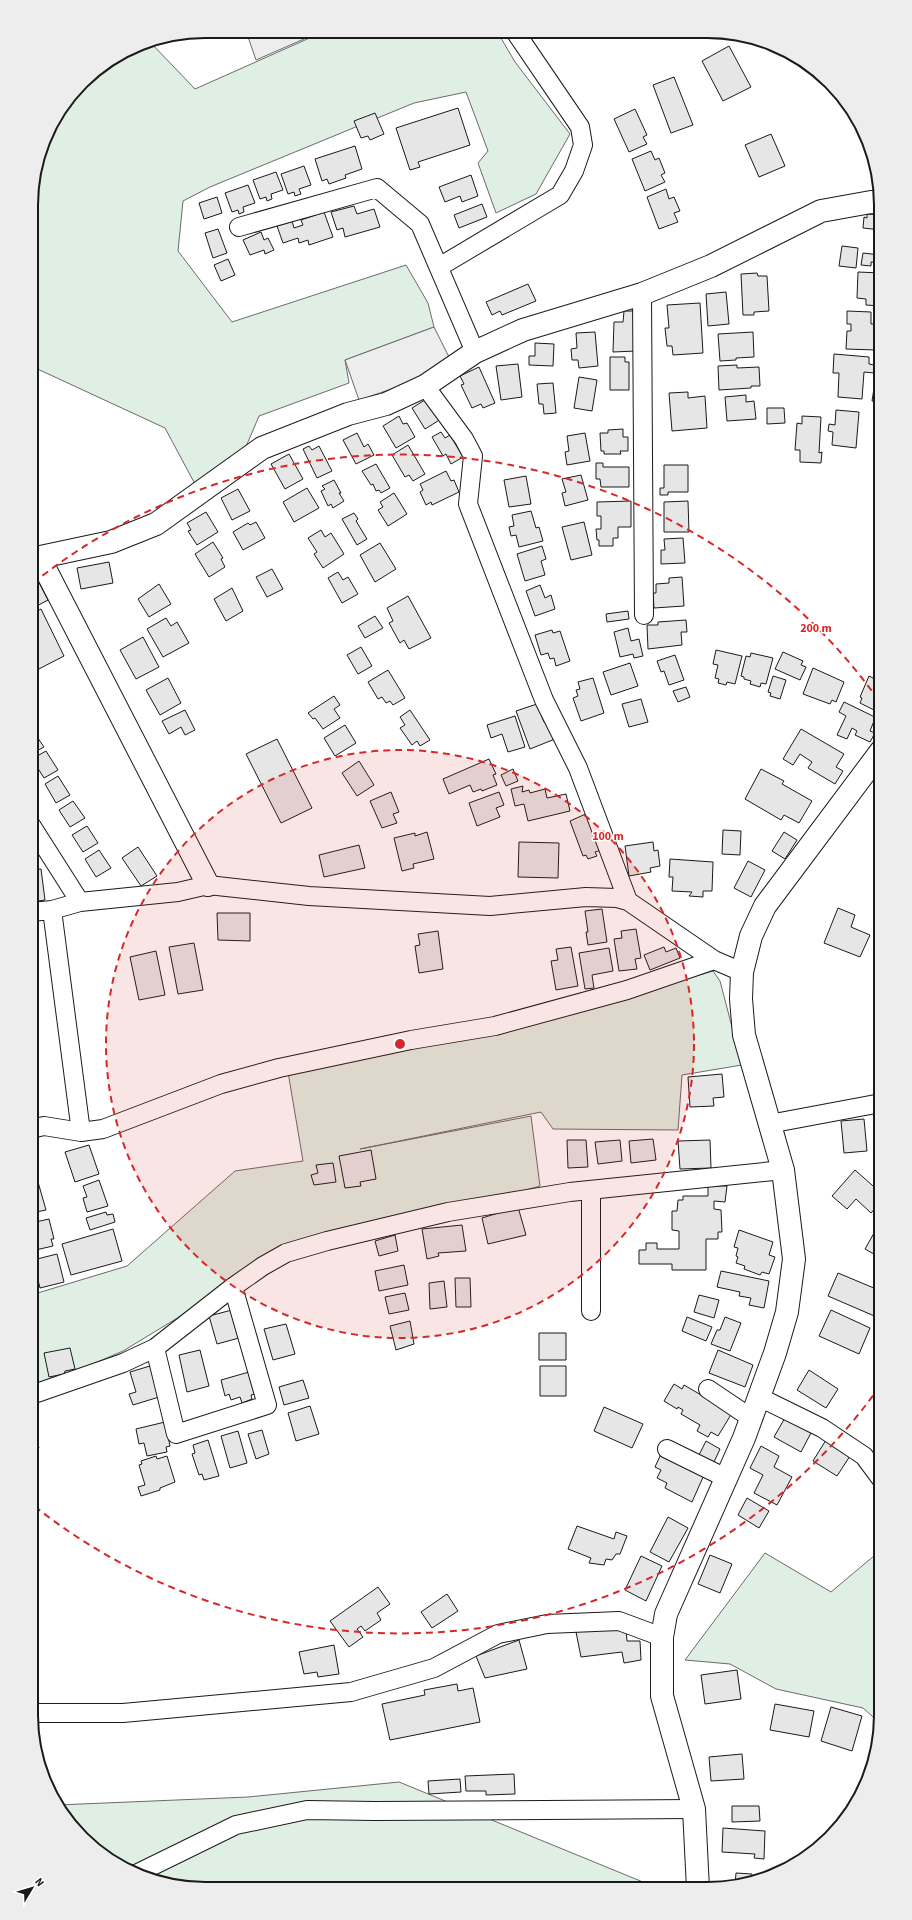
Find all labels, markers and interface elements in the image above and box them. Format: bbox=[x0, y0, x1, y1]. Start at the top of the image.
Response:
text: 200 m bbox=[800, 620, 832, 637]
text: 100 m bbox=[592, 828, 624, 845]
centre of rings bbox=[393, 1037, 407, 1051]
north arrow bbox=[12, 1868, 52, 1908]
text: N bbox=[31, 1875, 48, 1890]

